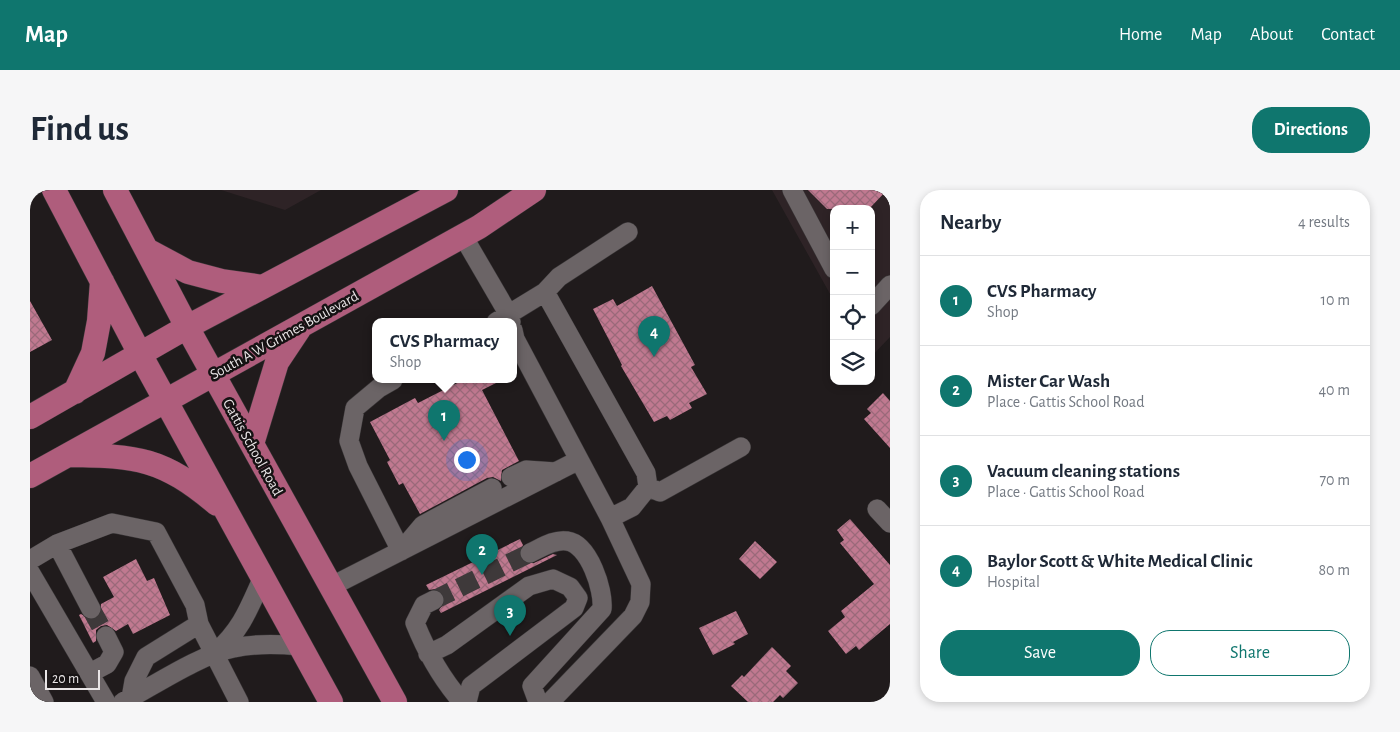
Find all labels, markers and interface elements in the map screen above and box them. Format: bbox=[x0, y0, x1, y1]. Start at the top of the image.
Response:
text: Map bbox=[25, 23, 68, 47]
text: Home bbox=[1119, 26, 1162, 44]
text: Map bbox=[1190, 26, 1222, 44]
text: About bbox=[1250, 26, 1293, 44]
text: Contact bbox=[1321, 26, 1375, 44]
button: Directions bbox=[1252, 107, 1370, 153]
text: Find us bbox=[30, 112, 129, 147]
map controls bbox=[830, 205, 875, 385]
button: + bbox=[830, 205, 875, 250]
text: Nearby bbox=[940, 212, 1001, 233]
text: 4 results bbox=[1298, 214, 1350, 230]
button: − bbox=[830, 250, 875, 295]
text: CVS Pharmacy bbox=[987, 282, 1097, 301]
street label: South A W Grimes Boulevard bbox=[208, 288, 361, 382]
text: 1 bbox=[953, 292, 959, 308]
text: 10 m bbox=[1321, 292, 1350, 308]
button: locate bbox=[830, 295, 875, 340]
text: Shop bbox=[987, 304, 1019, 320]
pin: 4 bbox=[638, 316, 670, 357]
popup bbox=[372, 318, 517, 383]
text: CVS Pharmacy bbox=[390, 332, 499, 351]
button: layers bbox=[830, 340, 875, 385]
text: Shop bbox=[390, 354, 421, 370]
text: Mister Car Wash bbox=[987, 372, 1110, 391]
text: 2 bbox=[952, 382, 960, 398]
text: 40 m bbox=[1318, 382, 1350, 398]
text: Place · Gattis School Road bbox=[987, 394, 1144, 410]
street label: Gattis School Road bbox=[220, 396, 285, 498]
pin: 1 bbox=[428, 400, 460, 441]
your location bbox=[454, 447, 480, 473]
text: Vacuum cleaning stations bbox=[987, 462, 1180, 481]
text: 3 bbox=[953, 472, 959, 488]
text: 70 m bbox=[1319, 472, 1350, 488]
text: Place · Gattis School Road bbox=[987, 484, 1144, 500]
pin: 2 bbox=[466, 534, 498, 575]
text: Baylor Scott & White Medical Clinic bbox=[987, 552, 1253, 571]
text: 4 bbox=[952, 562, 960, 578]
text: 80 m bbox=[1319, 562, 1350, 578]
text: Hospital bbox=[987, 574, 1040, 590]
pin: 3 bbox=[494, 595, 526, 636]
button: Save bbox=[940, 630, 1140, 676]
button: Share bbox=[1150, 630, 1350, 676]
scale bar bbox=[45, 667, 100, 690]
text: 20 m bbox=[52, 672, 79, 686]

